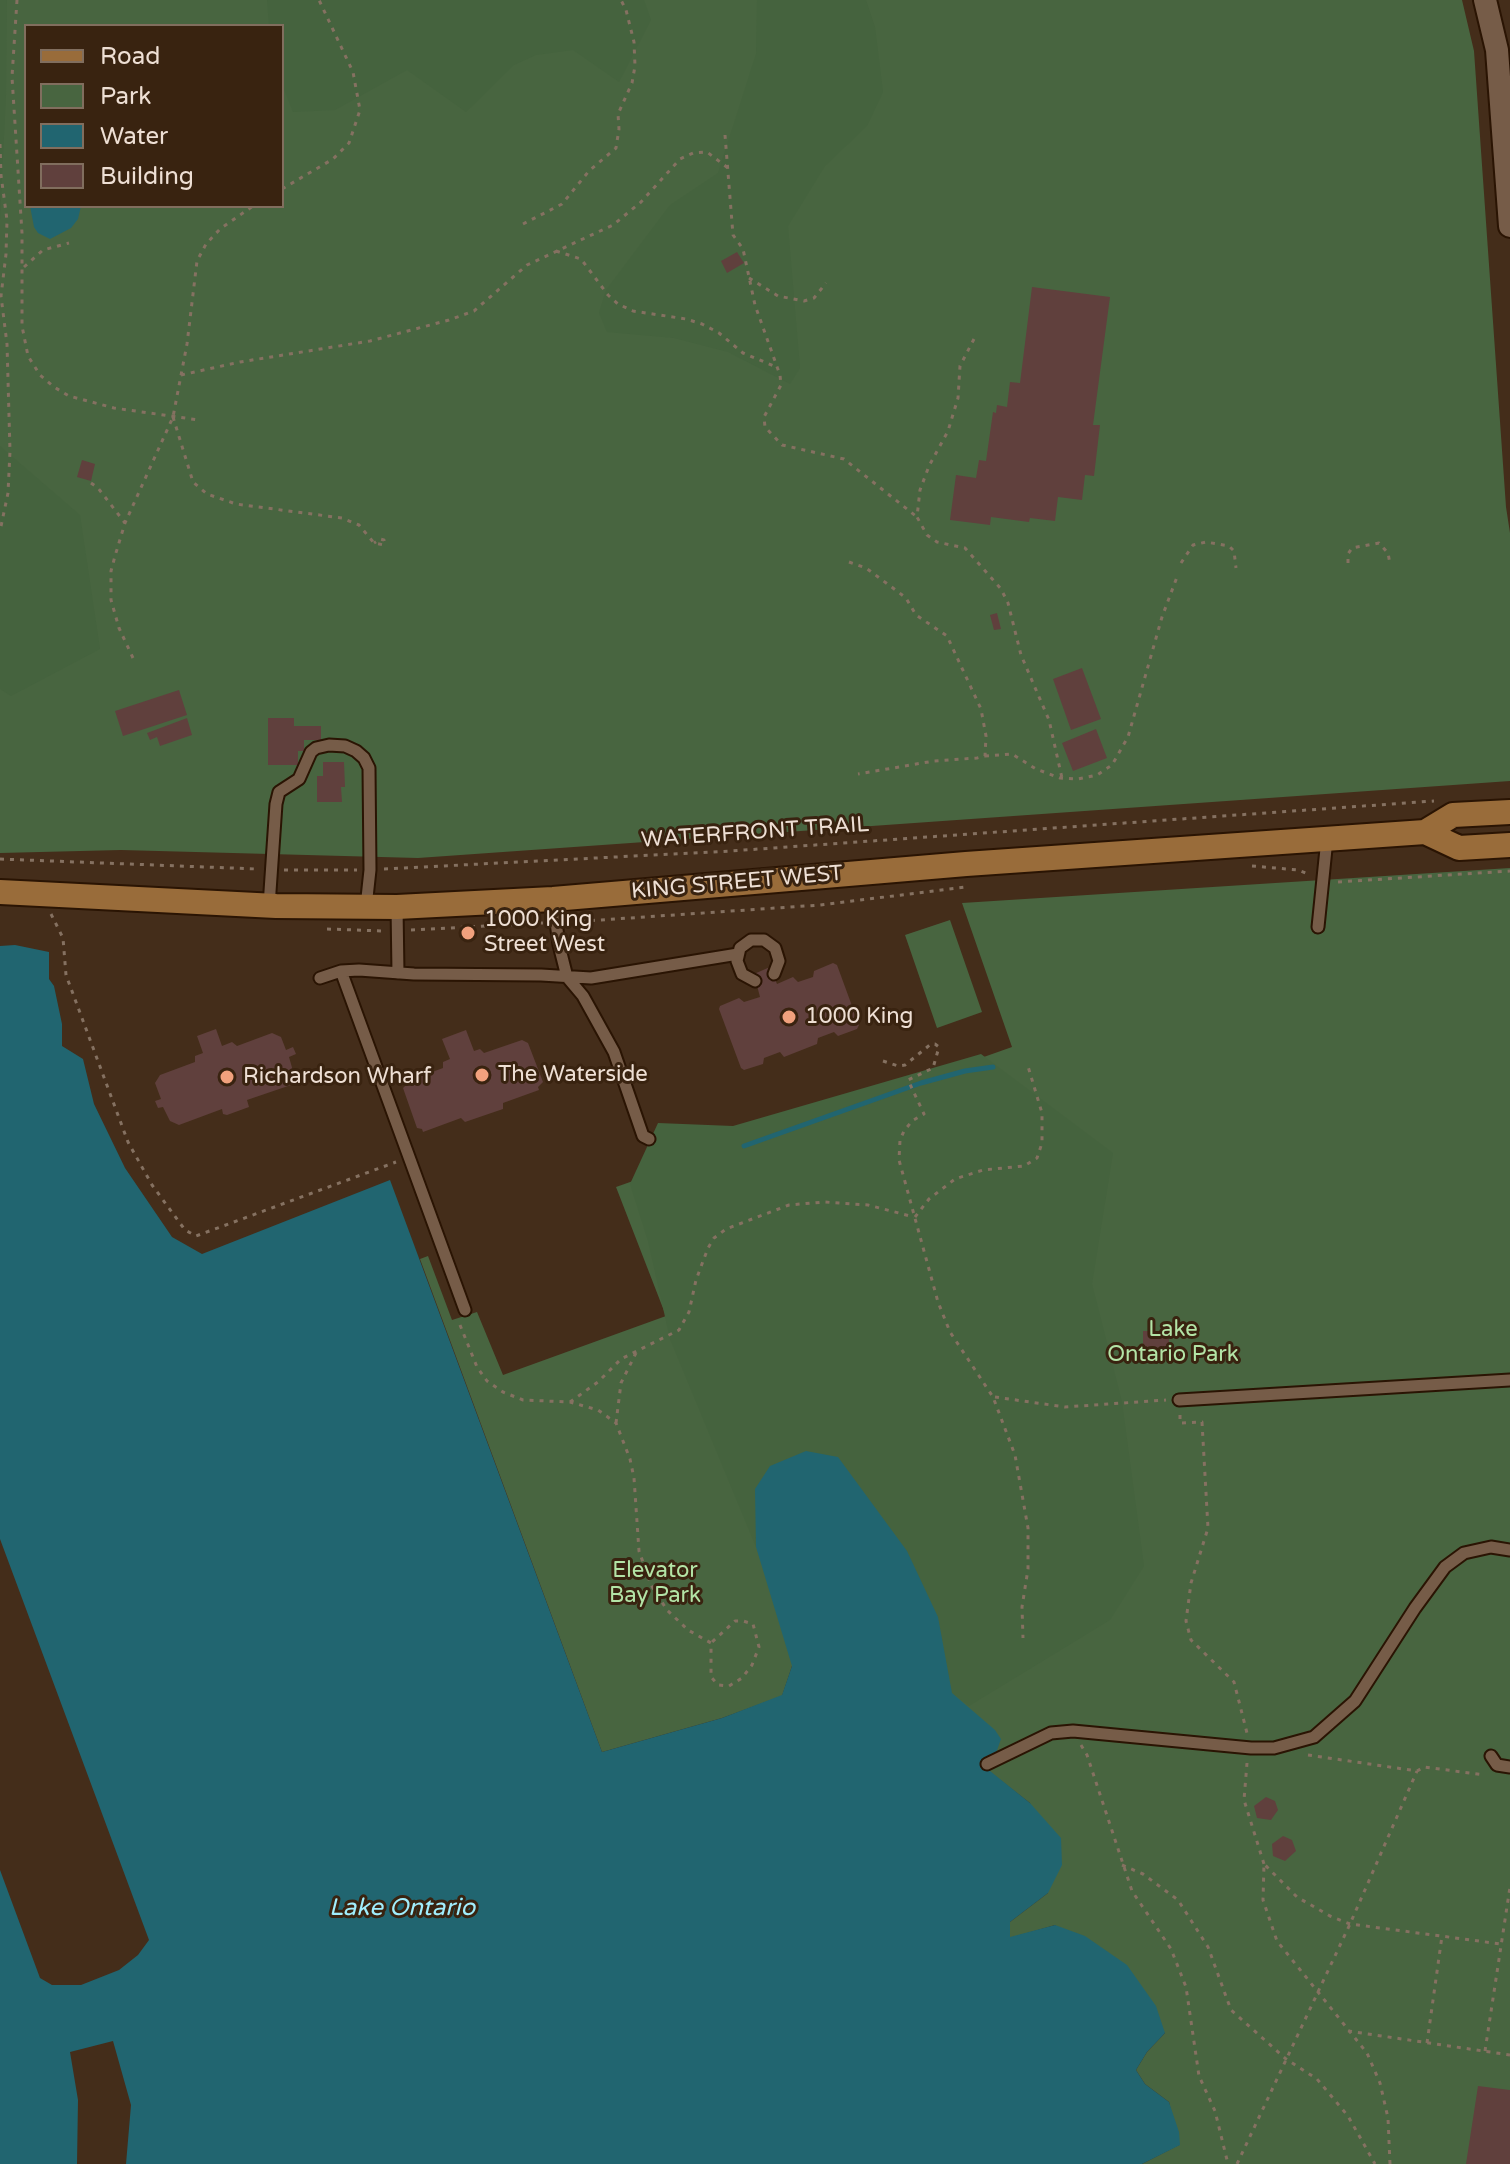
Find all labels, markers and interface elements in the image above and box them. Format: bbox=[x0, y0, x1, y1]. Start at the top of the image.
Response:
legend bbox=[24, 24, 284, 208]
text: Road bbox=[100, 42, 160, 71]
text: Park bbox=[100, 82, 151, 111]
text: Water bbox=[100, 122, 168, 151]
text: Building bbox=[100, 162, 194, 191]
street label: WATERFRONT TRAIL bbox=[640, 812, 870, 854]
street label: KING STREET WEST bbox=[630, 861, 844, 905]
place label: 1000 King Street West bbox=[484, 907, 605, 958]
marker: 1000 King Street West bbox=[459, 924, 477, 942]
place label: 1000 King bbox=[805, 1004, 913, 1030]
marker: 1000 King bbox=[780, 1008, 798, 1026]
place label: The Waterside bbox=[498, 1062, 648, 1088]
place label: Richardson Wharf bbox=[243, 1064, 431, 1090]
marker: The Waterside bbox=[473, 1066, 491, 1084]
marker: Richardson Wharf bbox=[218, 1068, 236, 1086]
park label: Lake Ontario Park bbox=[1107, 1317, 1239, 1368]
park label: Elevator Bay Park bbox=[609, 1558, 701, 1610]
water label: Lake Ontario bbox=[329, 1895, 475, 1923]

